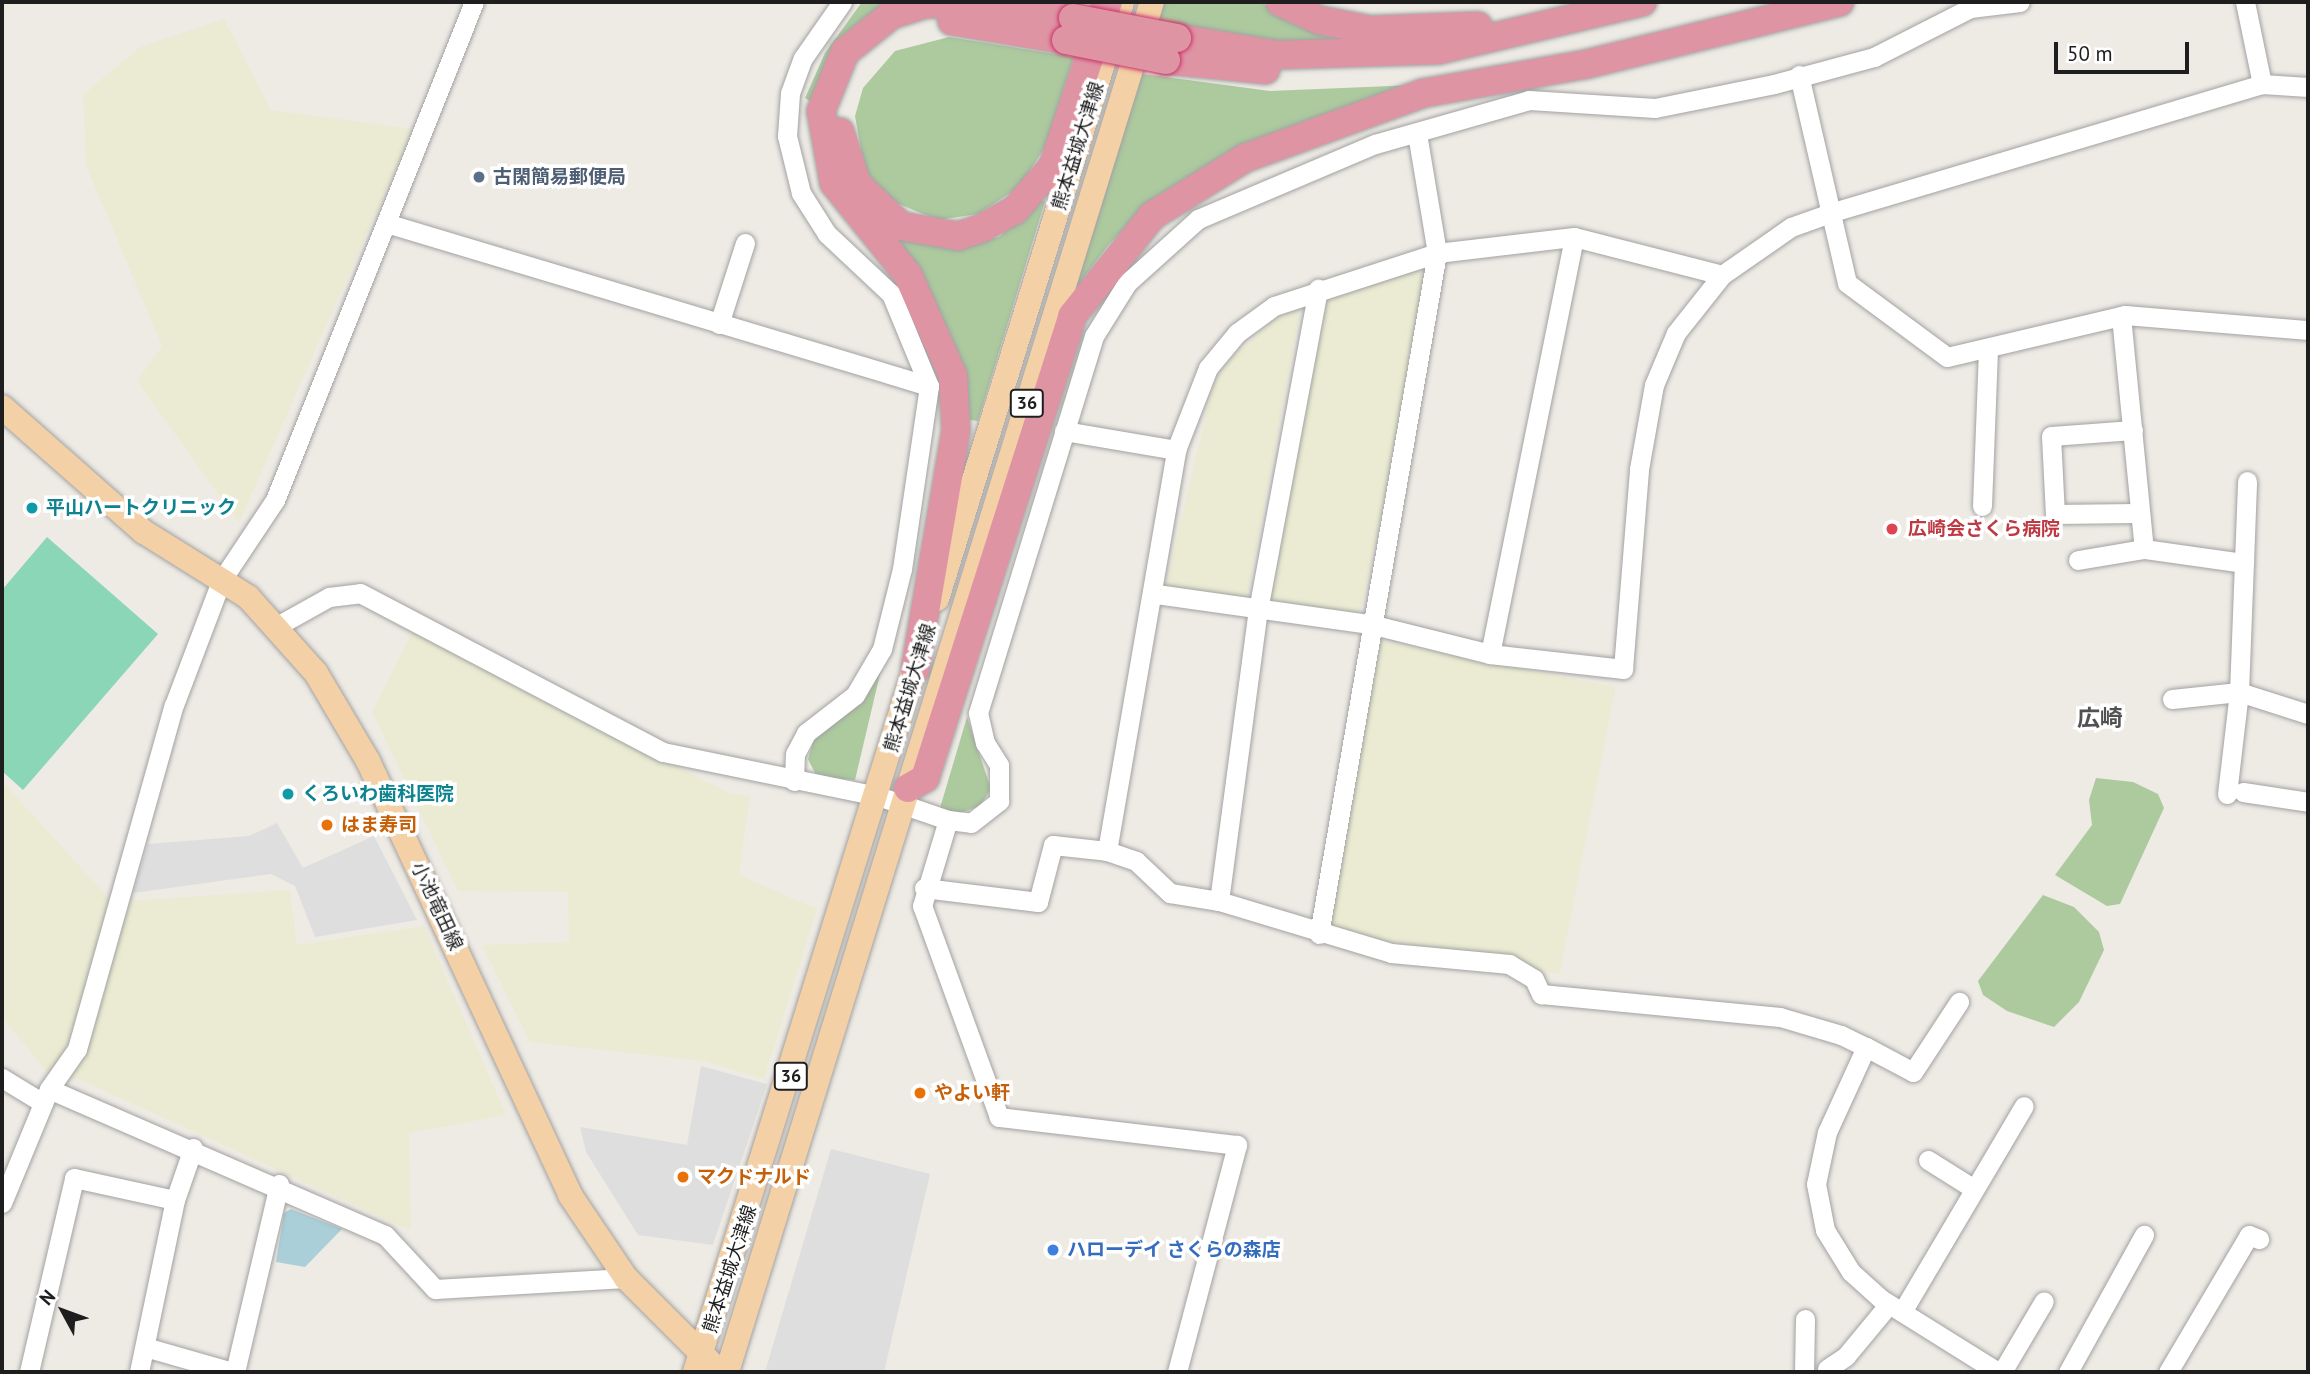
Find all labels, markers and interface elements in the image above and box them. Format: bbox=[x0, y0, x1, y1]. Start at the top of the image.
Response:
scale bar bbox=[2058, 28, 2193, 72]
text: 50 m bbox=[2067, 40, 2113, 67]
street label: 熊本益城大津線 bbox=[1048, 79, 1108, 213]
place label: 古閑簡易郵便局 bbox=[493, 166, 626, 188]
marker: 古閑簡易郵便局 bbox=[471, 169, 487, 185]
road number: 36 bbox=[1010, 388, 1044, 418]
place label: 平山ハートクリニック bbox=[46, 497, 236, 519]
marker: 平山ハートクリニック bbox=[24, 500, 40, 516]
place label: 広崎会さくら病院 bbox=[1908, 518, 2060, 540]
marker: 広崎会さくら病院 bbox=[1882, 519, 1902, 539]
street label: 熊本益城大津線 bbox=[880, 621, 940, 755]
district label: 広崎 bbox=[2077, 704, 2123, 732]
place label: くろいわ歯科医院 bbox=[302, 783, 454, 805]
marker: くろいわ歯科医院 bbox=[280, 786, 296, 802]
place label: はま寿司 bbox=[341, 814, 417, 836]
marker: はま寿司 bbox=[319, 817, 335, 833]
street label: 小池竜田線 bbox=[407, 858, 467, 954]
road number: 36 bbox=[774, 1062, 808, 1091]
place label: やよい軒 bbox=[934, 1082, 1010, 1104]
marker: やよい軒 bbox=[912, 1085, 928, 1101]
place label: マクドナルド bbox=[697, 1166, 811, 1188]
marker: マクドナルド bbox=[675, 1169, 691, 1185]
street label: 熊本益城大津線 bbox=[699, 1202, 761, 1336]
place label: ハローデイ さくらの森店 bbox=[1067, 1239, 1281, 1261]
marker: ハローデイ さくらの森店 bbox=[1045, 1242, 1061, 1258]
north arrow bbox=[28, 1276, 98, 1346]
text: N bbox=[34, 1285, 60, 1310]

